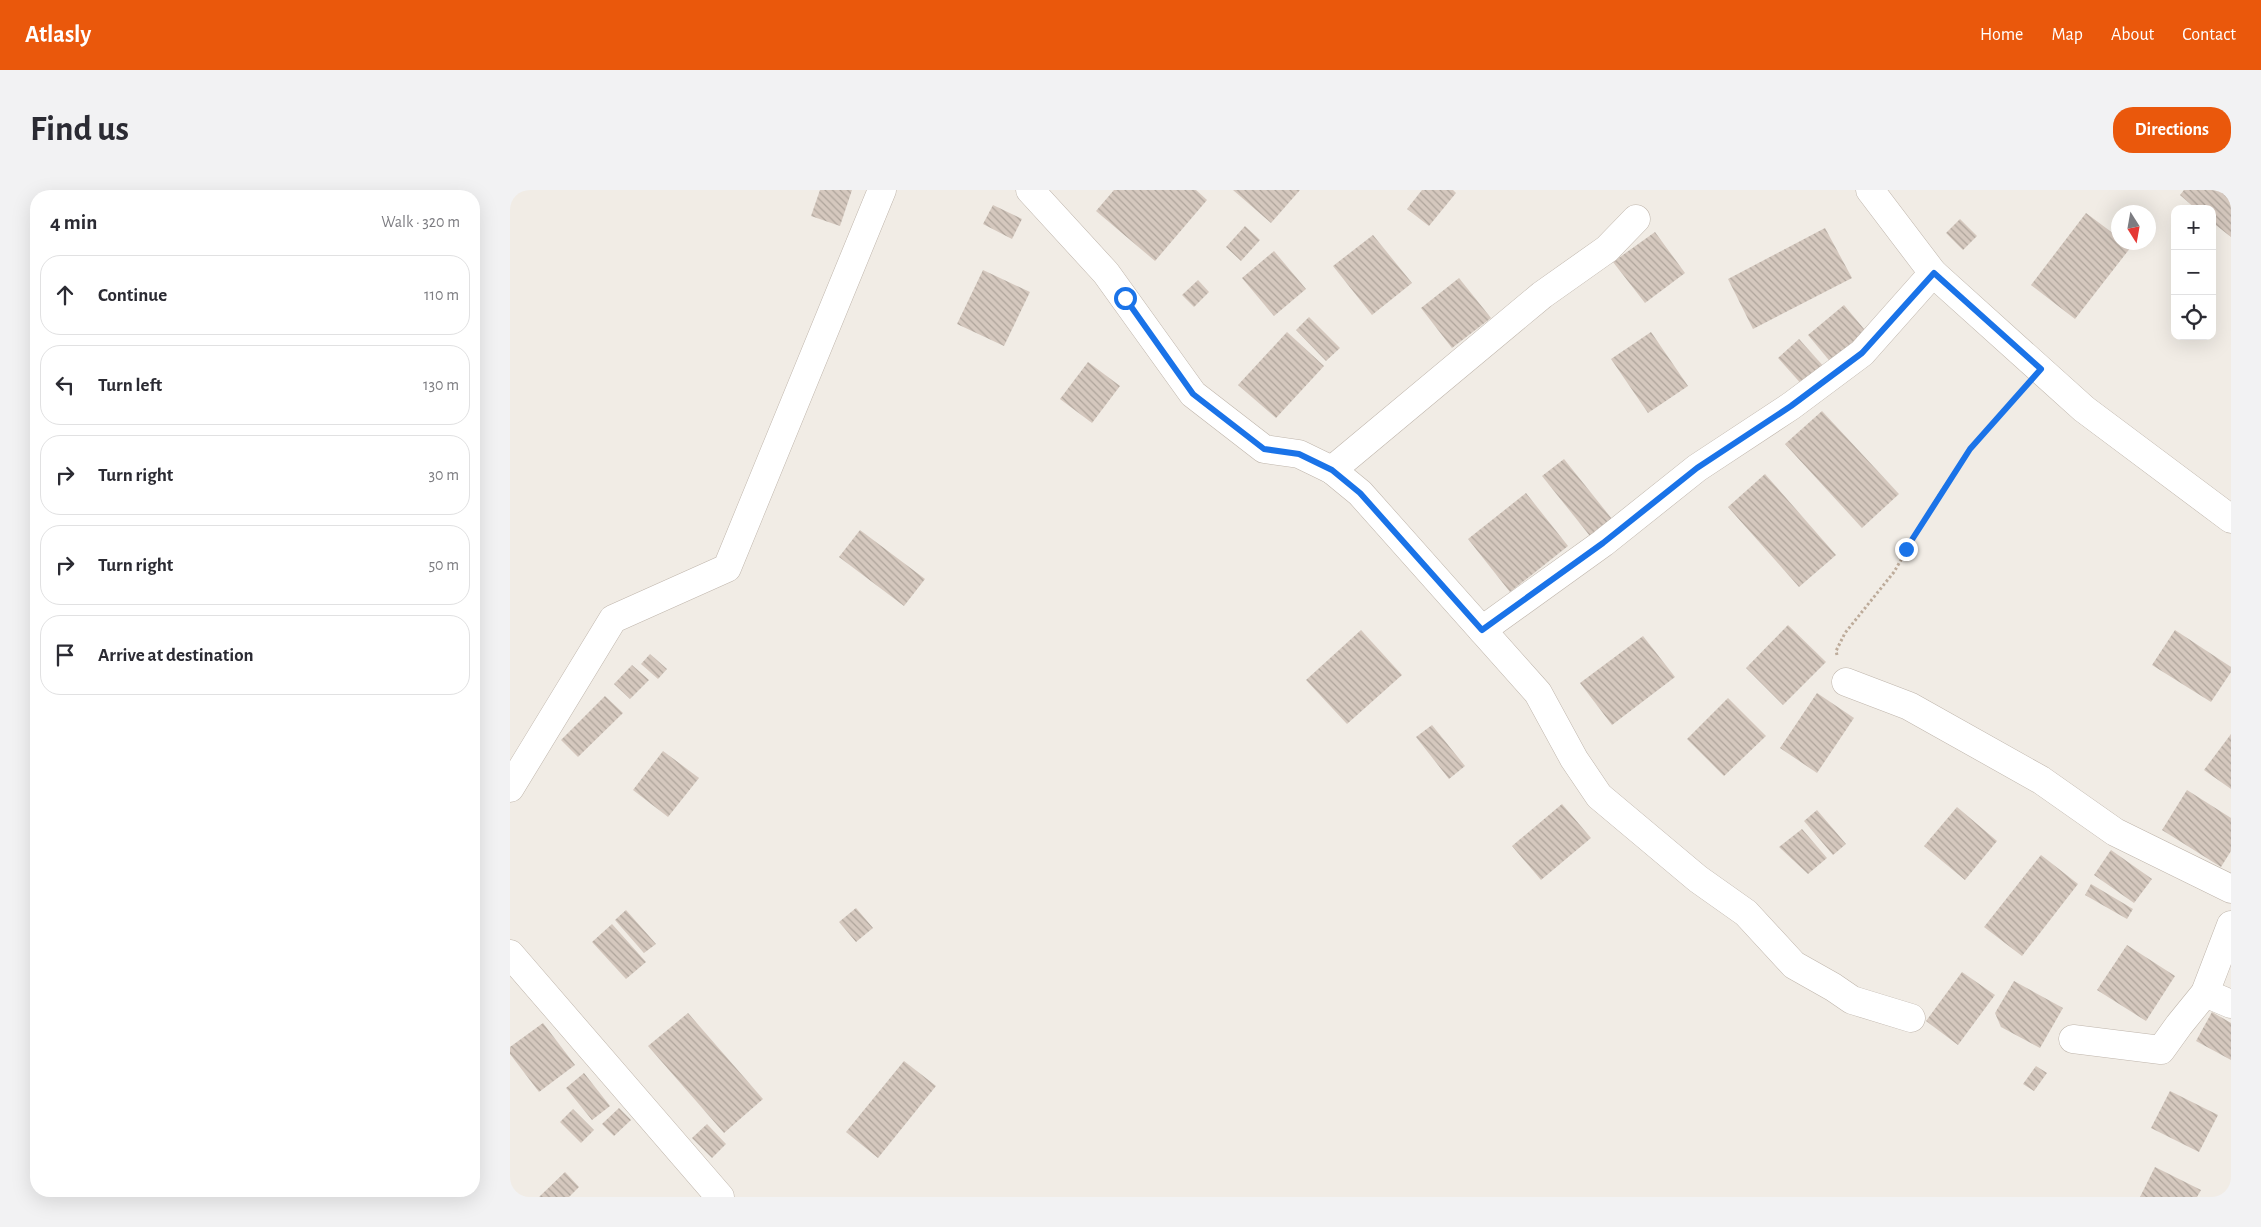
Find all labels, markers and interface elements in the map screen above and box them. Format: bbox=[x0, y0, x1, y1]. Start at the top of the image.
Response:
text: Atlasly bbox=[25, 23, 91, 47]
text: Home bbox=[1980, 26, 2023, 44]
text: Map bbox=[2051, 26, 2083, 44]
text: About bbox=[2111, 26, 2154, 44]
text: Contact bbox=[2182, 26, 2236, 44]
button: Directions bbox=[2113, 107, 2231, 153]
text: Find us bbox=[30, 112, 129, 147]
north arrow bbox=[2111, 205, 2156, 250]
map controls bbox=[2171, 205, 2216, 340]
button: + bbox=[2171, 205, 2216, 250]
text: 4 min bbox=[50, 212, 97, 233]
text: Walk · 320 m bbox=[381, 214, 460, 230]
button: − bbox=[2171, 250, 2216, 295]
icon: ahead bbox=[51, 281, 79, 309]
text: Continue bbox=[98, 286, 167, 305]
text: 110 m bbox=[424, 287, 459, 303]
route start bbox=[1114, 287, 1137, 310]
button: locate bbox=[2171, 295, 2216, 340]
icon: left bbox=[51, 371, 79, 399]
text: Turn left bbox=[98, 376, 162, 395]
text: 130 m bbox=[423, 377, 459, 393]
icon: right bbox=[51, 461, 79, 489]
text: Turn right bbox=[98, 466, 173, 485]
text: 30 m bbox=[429, 467, 459, 483]
route end bbox=[1895, 538, 1918, 561]
icon: right bbox=[51, 551, 79, 579]
text: Turn right bbox=[98, 556, 173, 575]
text: 50 m bbox=[428, 557, 459, 573]
icon: arrive bbox=[51, 641, 79, 669]
text: Arrive at destination bbox=[98, 646, 254, 665]

